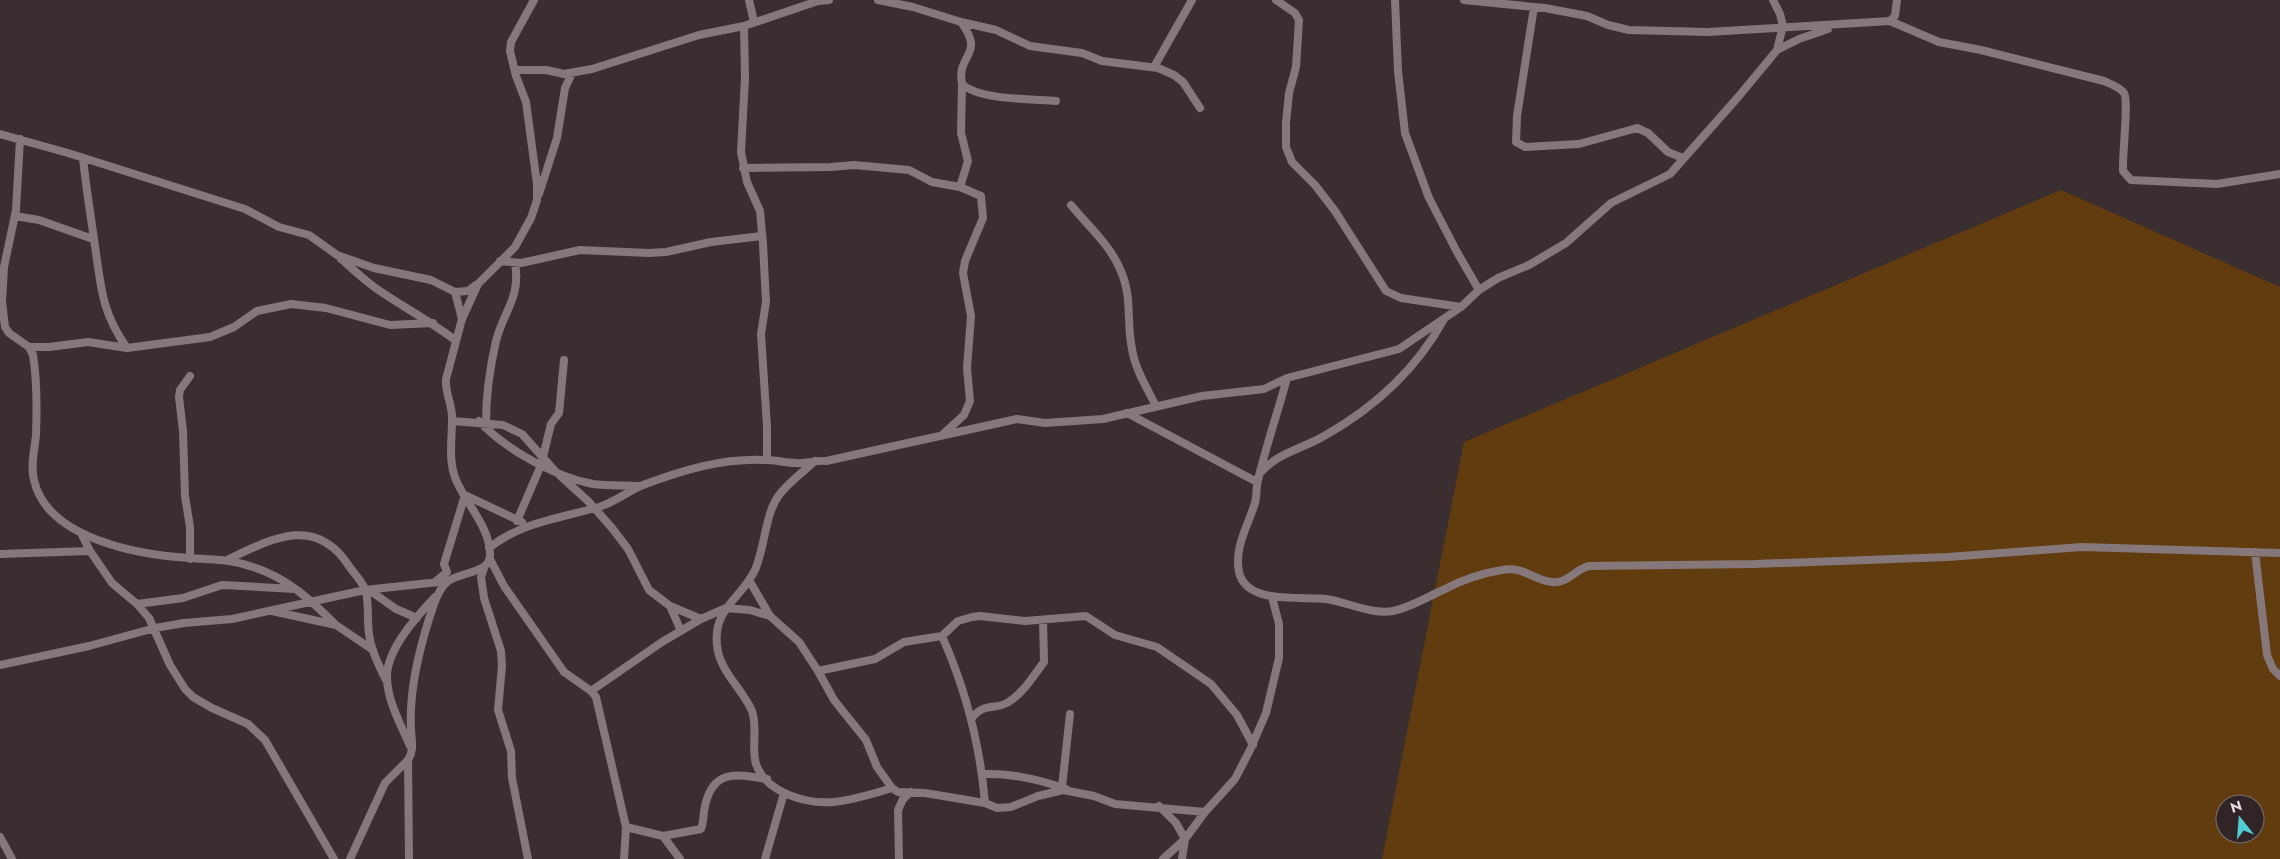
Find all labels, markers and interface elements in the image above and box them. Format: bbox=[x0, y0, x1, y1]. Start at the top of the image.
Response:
north arrow bbox=[2215, 794, 2265, 844]
text: N bbox=[2228, 795, 2244, 818]

